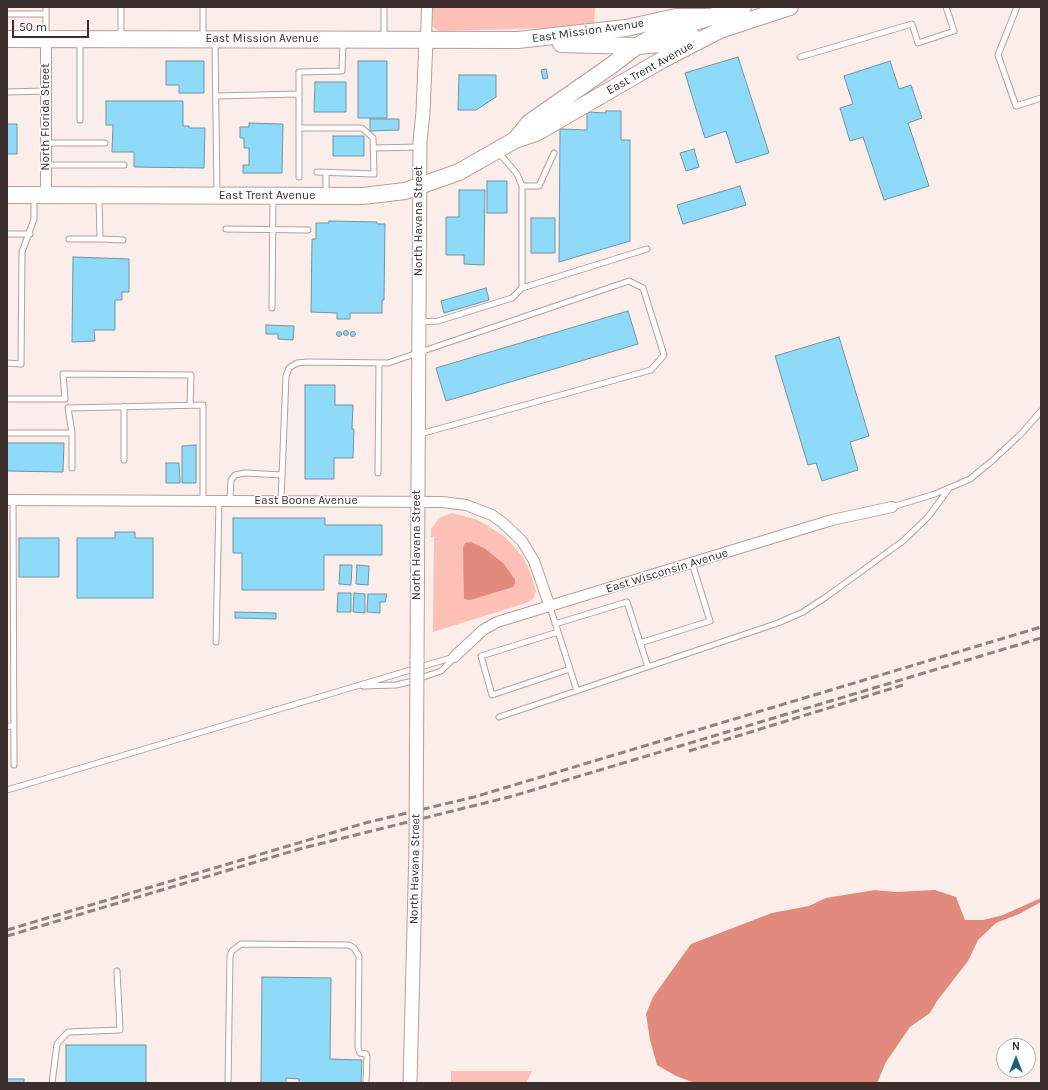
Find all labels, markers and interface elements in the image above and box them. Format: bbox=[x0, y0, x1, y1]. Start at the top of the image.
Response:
scale bar bbox=[14, 12, 91, 38]
street label: East Mission Avenue bbox=[531, 16, 645, 46]
text: 50 m bbox=[19, 20, 47, 34]
street label: East Mission Avenue bbox=[205, 32, 319, 46]
street label: East Trent Avenue bbox=[604, 38, 696, 98]
street label: North Florida Street bbox=[39, 63, 53, 171]
street label: North Havana Street bbox=[412, 166, 426, 276]
street label: East Trent Avenue bbox=[219, 189, 315, 203]
street label: North Havana Street bbox=[410, 490, 424, 600]
street label: East Boone Avenue bbox=[254, 494, 358, 508]
street label: East Wisconsin Avenue bbox=[604, 546, 730, 596]
street label: North Havana Street bbox=[407, 814, 423, 924]
north arrow bbox=[996, 1038, 1036, 1078]
text: N bbox=[1012, 1040, 1020, 1053]

